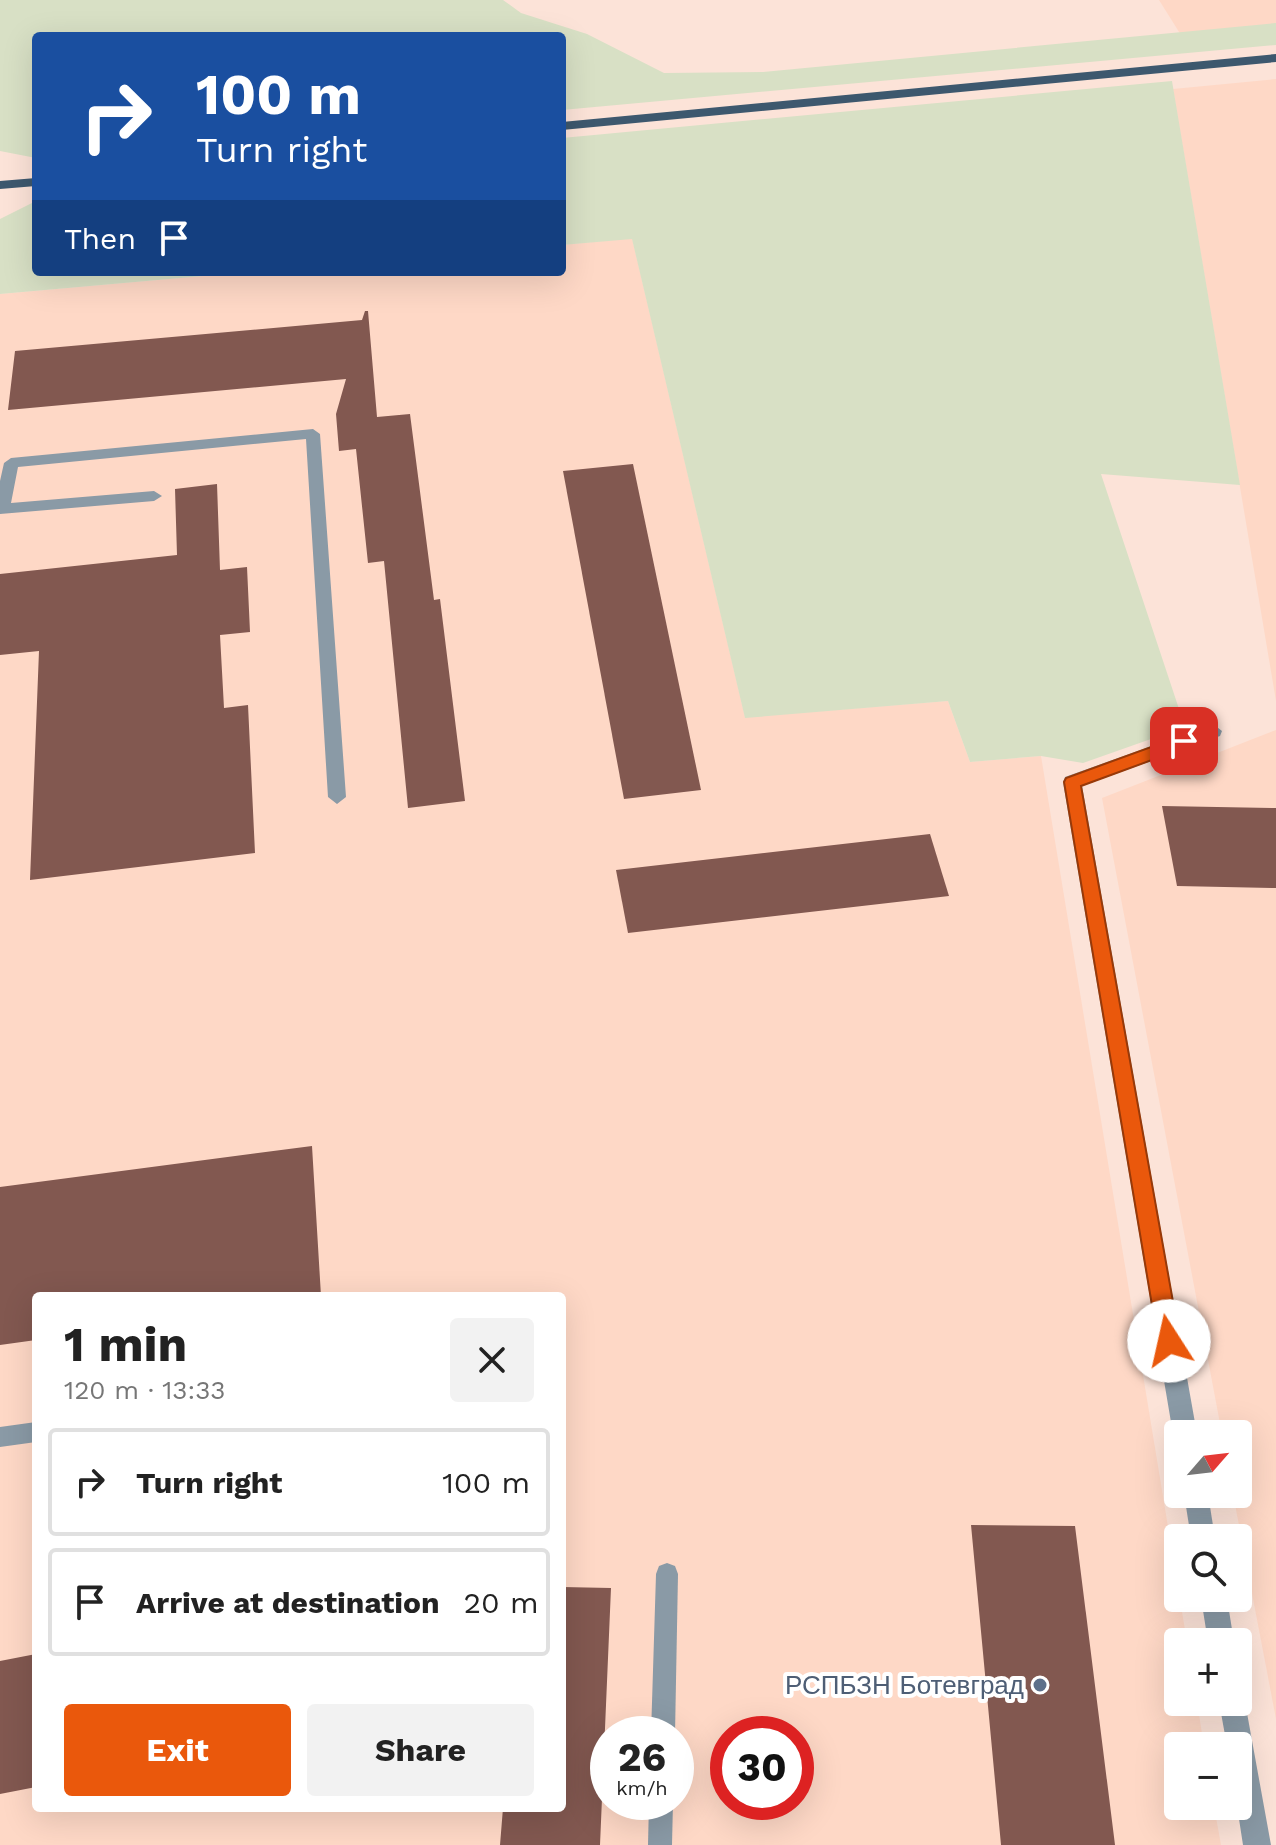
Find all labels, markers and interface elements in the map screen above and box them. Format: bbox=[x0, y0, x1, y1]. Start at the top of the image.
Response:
text: 100 m bbox=[196, 62, 361, 128]
icon: right bbox=[64, 64, 168, 168]
text: Turn right bbox=[196, 129, 367, 171]
icon: arrive bbox=[152, 216, 196, 260]
text: Then bbox=[64, 221, 136, 256]
pin bbox=[1150, 707, 1218, 775]
icon: arrive bbox=[1162, 719, 1206, 763]
position arrow bbox=[1127, 1299, 1211, 1383]
text: 1 min bbox=[64, 1316, 187, 1373]
button: close bbox=[450, 1318, 534, 1402]
text: 120 m · 13:33 bbox=[64, 1375, 226, 1405]
north arrow bbox=[1164, 1420, 1252, 1508]
map controls bbox=[1164, 1420, 1252, 1820]
icon: right bbox=[68, 1460, 112, 1504]
text: Turn right bbox=[136, 1465, 282, 1500]
text: 100 m bbox=[442, 1465, 530, 1500]
button: search bbox=[1164, 1524, 1252, 1612]
icon: arrive bbox=[68, 1580, 112, 1624]
text: Arrive at destination bbox=[136, 1585, 440, 1620]
text: 20 m bbox=[464, 1585, 539, 1620]
button: + bbox=[1164, 1628, 1252, 1716]
place label: РСПБЗН Ботевград bbox=[785, 1670, 1024, 1700]
marker: РСПБЗН Ботевград bbox=[1031, 1676, 1049, 1694]
button: Exit bbox=[64, 1704, 291, 1796]
button: Share bbox=[307, 1704, 534, 1796]
speed limit sign: 30 bbox=[710, 1716, 814, 1820]
button: − bbox=[1164, 1732, 1252, 1820]
text: 26 bbox=[618, 1734, 666, 1781]
text: km/h bbox=[616, 1776, 668, 1800]

